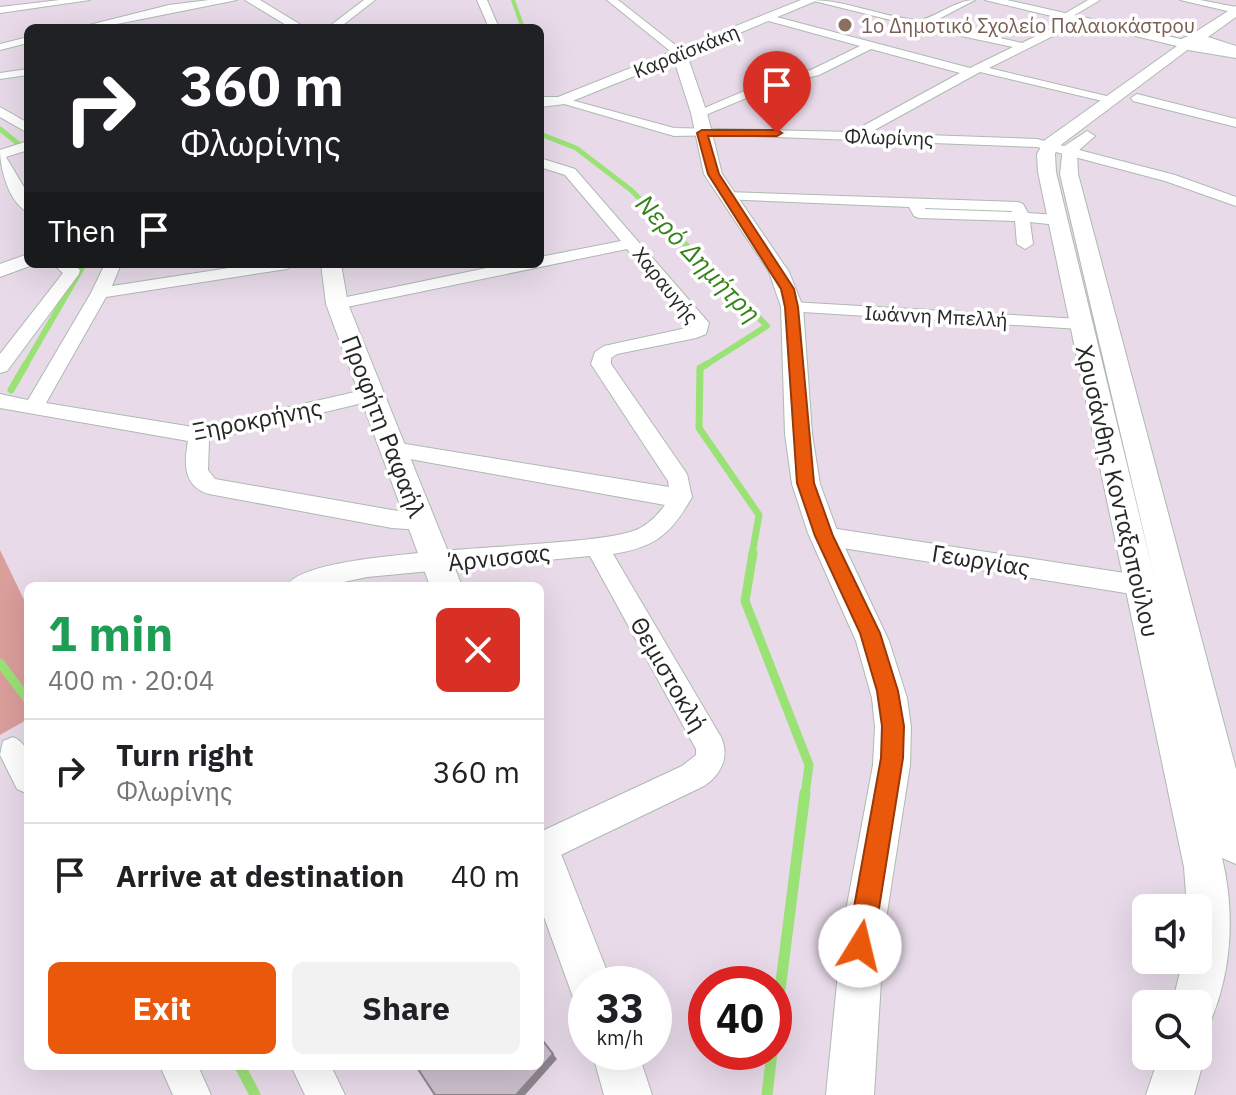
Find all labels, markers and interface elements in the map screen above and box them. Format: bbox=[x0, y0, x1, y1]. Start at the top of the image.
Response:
place label: 1ο Δημοτικό Σχολείο Παλαιοκάστρου bbox=[861, 12, 1195, 39]
marker: 1ο Δημοτικό Σχολείο Παλαιοκάστρου bbox=[836, 16, 854, 34]
street label: Καραϊσκάκη bbox=[629, 18, 743, 84]
text: 360 m bbox=[180, 49, 344, 121]
pin bbox=[743, 51, 811, 133]
icon: right bbox=[48, 56, 152, 160]
icon: arrive bbox=[755, 63, 799, 107]
text: Φλωρίνης bbox=[180, 119, 341, 166]
street label: Φλωρίνης bbox=[844, 122, 934, 152]
water label: Νερό Δημήτρη bbox=[629, 186, 769, 330]
icon: arrive bbox=[132, 208, 176, 252]
text: Then bbox=[48, 211, 116, 250]
street label: Χαραυγής bbox=[627, 241, 705, 329]
street label: Ιωάννη Μπελλή bbox=[864, 299, 1008, 333]
street label: Προφήτη Ραφαήλ bbox=[335, 330, 434, 522]
street label: Χρυσάνθης Κονταξοπούλου bbox=[1069, 342, 1167, 640]
street label: Ξηροκρήνης bbox=[189, 391, 325, 447]
street label: Άρνισσας bbox=[446, 536, 552, 578]
street label: Γεωργίας bbox=[930, 536, 1032, 584]
text: 1 min bbox=[48, 602, 173, 664]
button: close bbox=[436, 608, 520, 692]
street label: Θεμιστοκλή bbox=[623, 611, 715, 737]
text: 400 m · 20:04 bbox=[48, 663, 214, 697]
text: Turn right bbox=[116, 735, 254, 774]
icon: right bbox=[48, 749, 92, 793]
text: 360 m bbox=[433, 752, 520, 791]
text: Φλωρίνης bbox=[116, 774, 233, 808]
icon: arrive bbox=[48, 853, 92, 897]
text: Arrive at destination bbox=[116, 856, 404, 895]
text: 40 m bbox=[451, 856, 520, 895]
map controls bbox=[1132, 894, 1212, 1070]
button: sound bbox=[1132, 894, 1212, 974]
position arrow bbox=[818, 904, 902, 988]
button: Exit bbox=[48, 962, 276, 1054]
button: Share bbox=[292, 962, 520, 1054]
speed limit sign: 40 bbox=[688, 966, 792, 1070]
text: 33 bbox=[596, 982, 644, 1034]
button: search bbox=[1132, 990, 1212, 1070]
text: km/h bbox=[596, 1024, 644, 1051]

